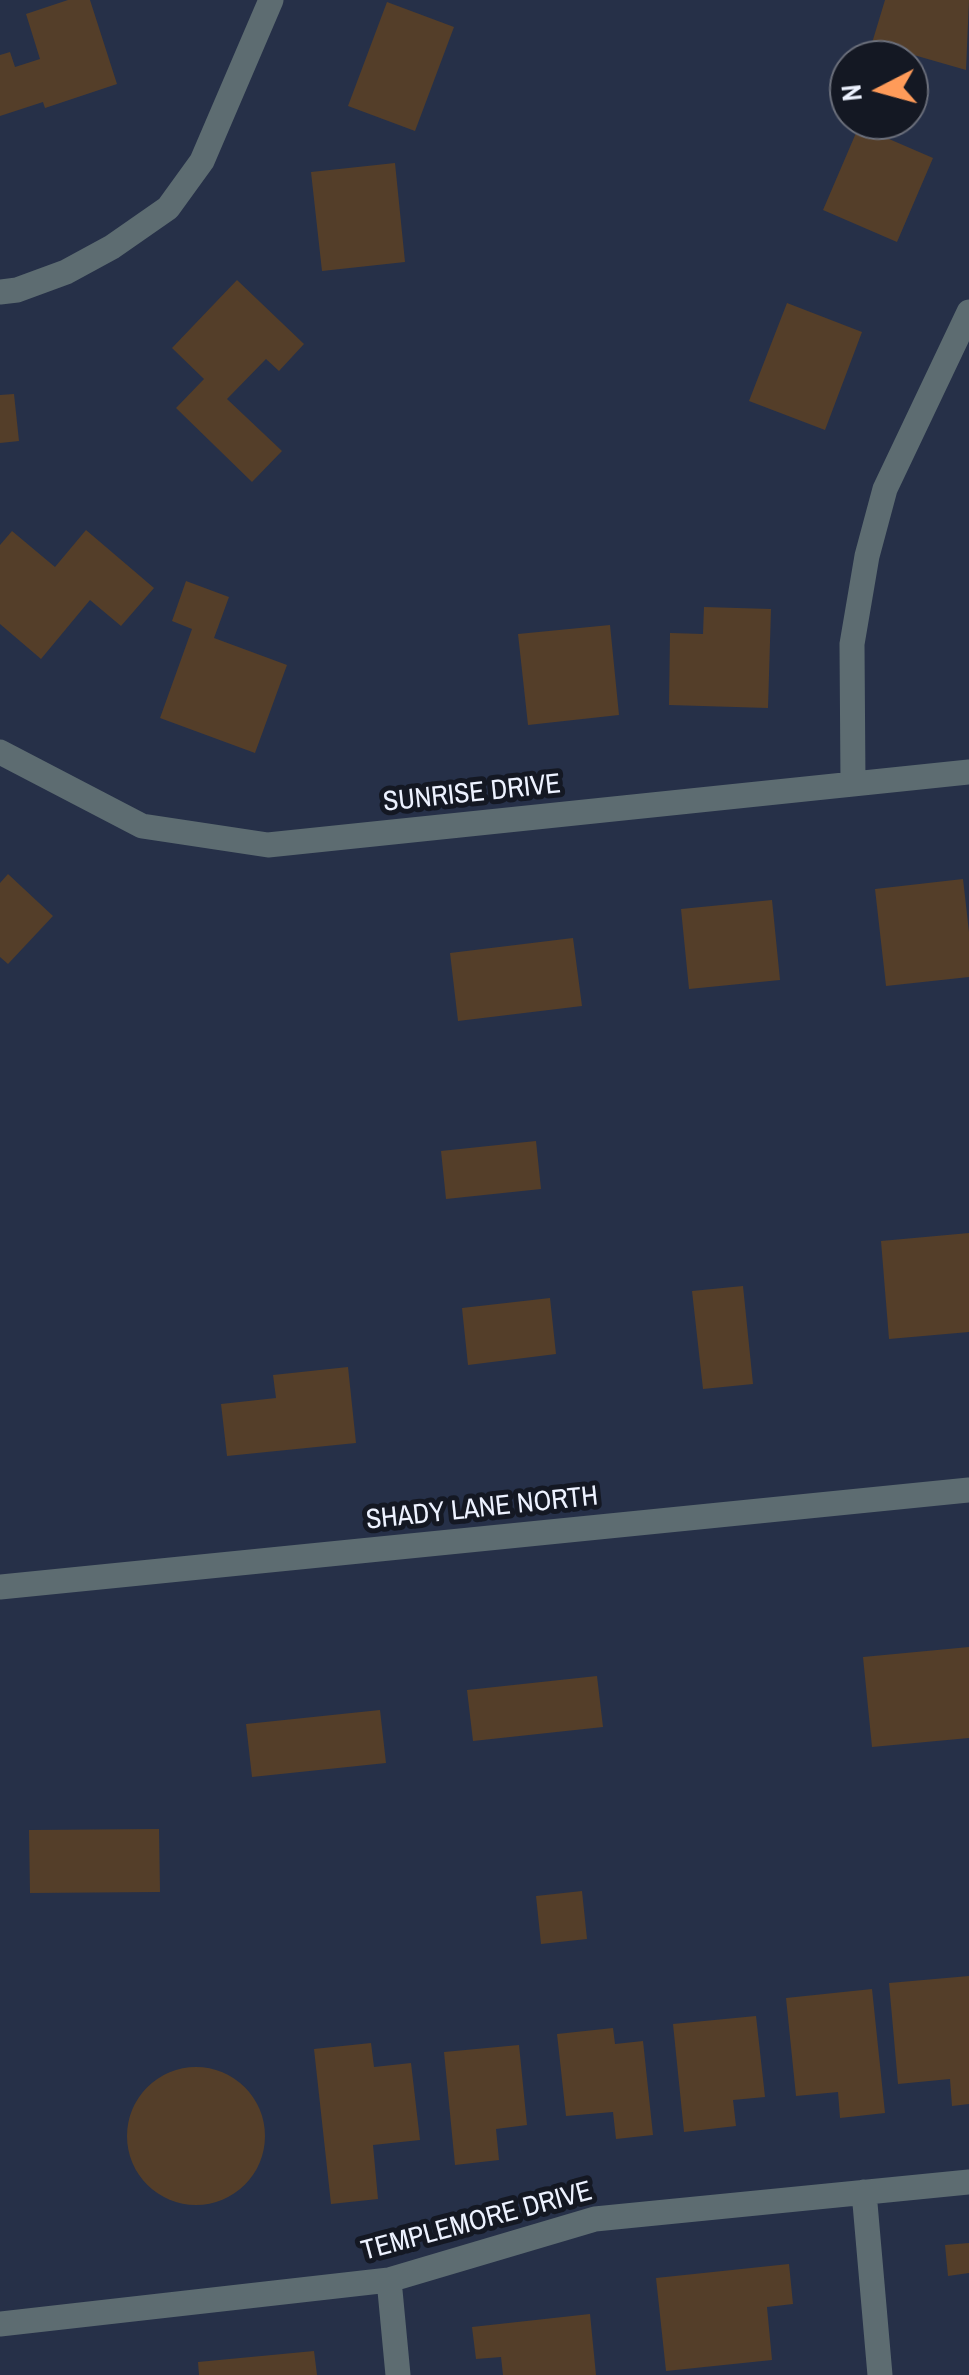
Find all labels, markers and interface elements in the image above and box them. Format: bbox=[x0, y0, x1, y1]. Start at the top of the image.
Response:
north arrow bbox=[829, 40, 929, 140]
text: N bbox=[831, 83, 871, 103]
street label: SUNRISE DRIVE bbox=[381, 768, 563, 820]
street label: SHADY LANE NORTH bbox=[364, 1480, 600, 1538]
street label: TEMPLEMORE DRIVE bbox=[358, 2175, 596, 2269]

